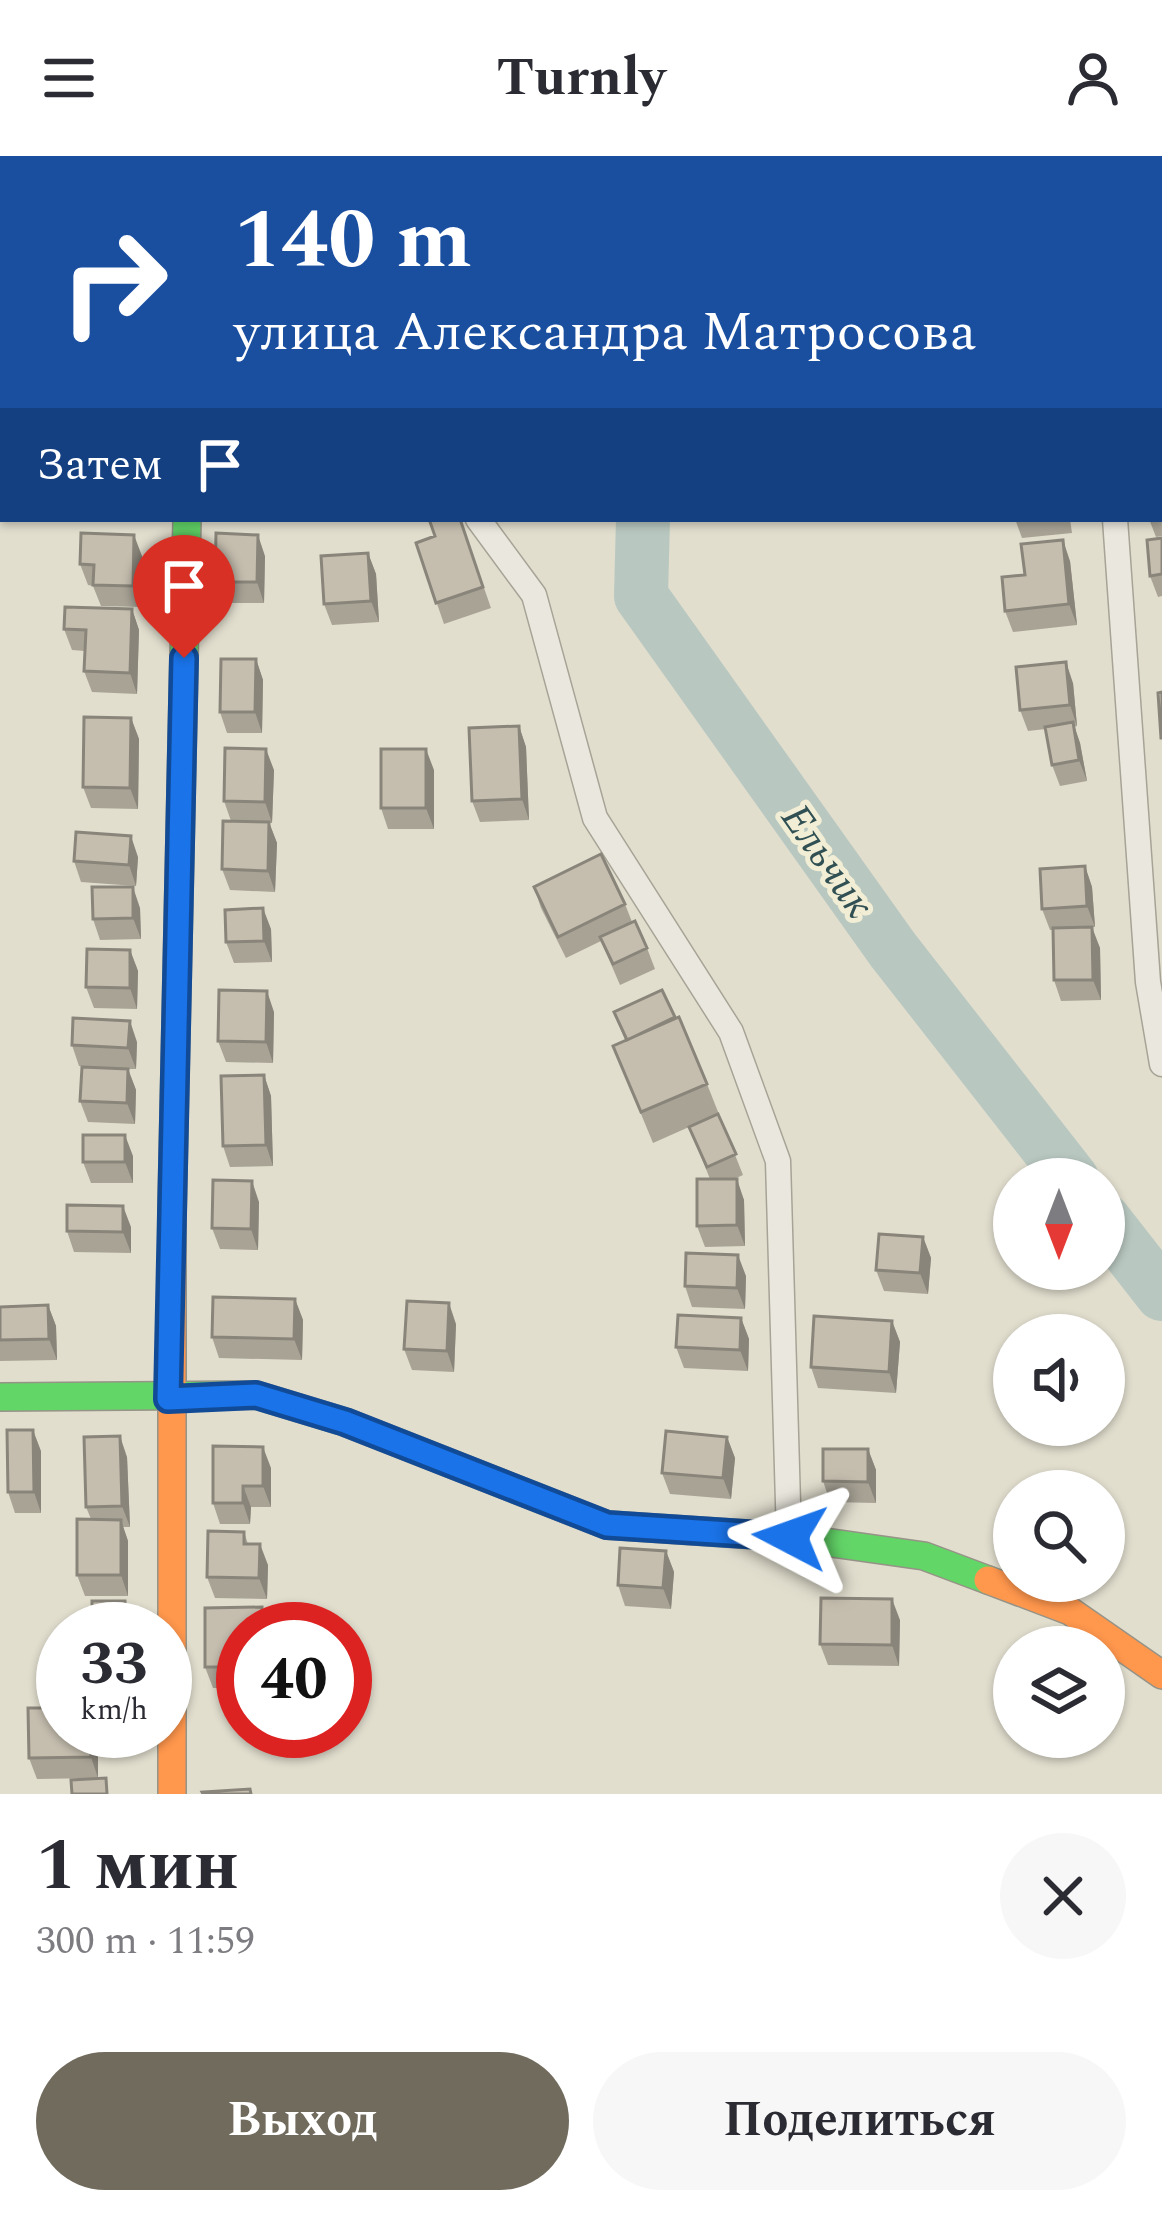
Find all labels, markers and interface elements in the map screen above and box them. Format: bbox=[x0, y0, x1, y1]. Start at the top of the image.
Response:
text: Turnly bbox=[496, 37, 666, 119]
icon: menu bbox=[36, 45, 102, 111]
icon: person bbox=[1060, 45, 1126, 111]
text: 140 m bbox=[234, 177, 472, 305]
icon: right bbox=[36, 204, 192, 360]
text: улица Александра Матросова bbox=[234, 292, 976, 374]
text: Затем bbox=[36, 431, 163, 500]
icon: arrive bbox=[187, 432, 253, 498]
pin bbox=[133, 535, 235, 658]
icon: arrive bbox=[151, 553, 217, 619]
water label: Ельчик bbox=[764, 791, 889, 932]
north arrow bbox=[993, 1158, 1125, 1290]
map controls bbox=[993, 1158, 1125, 1758]
button: sound bbox=[993, 1314, 1125, 1446]
button: search bbox=[993, 1470, 1125, 1602]
position arrow bbox=[727, 1474, 853, 1600]
speed limit sign: 40 bbox=[216, 1602, 372, 1758]
text: 33 bbox=[80, 1619, 148, 1711]
button: layers bbox=[993, 1626, 1125, 1758]
text: km/h bbox=[80, 1687, 148, 1733]
text: 1 мин bbox=[36, 1812, 239, 1921]
button: close bbox=[1000, 1833, 1126, 1959]
text: 300 m · 11:59 bbox=[36, 1912, 255, 1971]
button: Выход bbox=[36, 2052, 569, 2190]
button: Поделиться bbox=[593, 2052, 1126, 2190]

